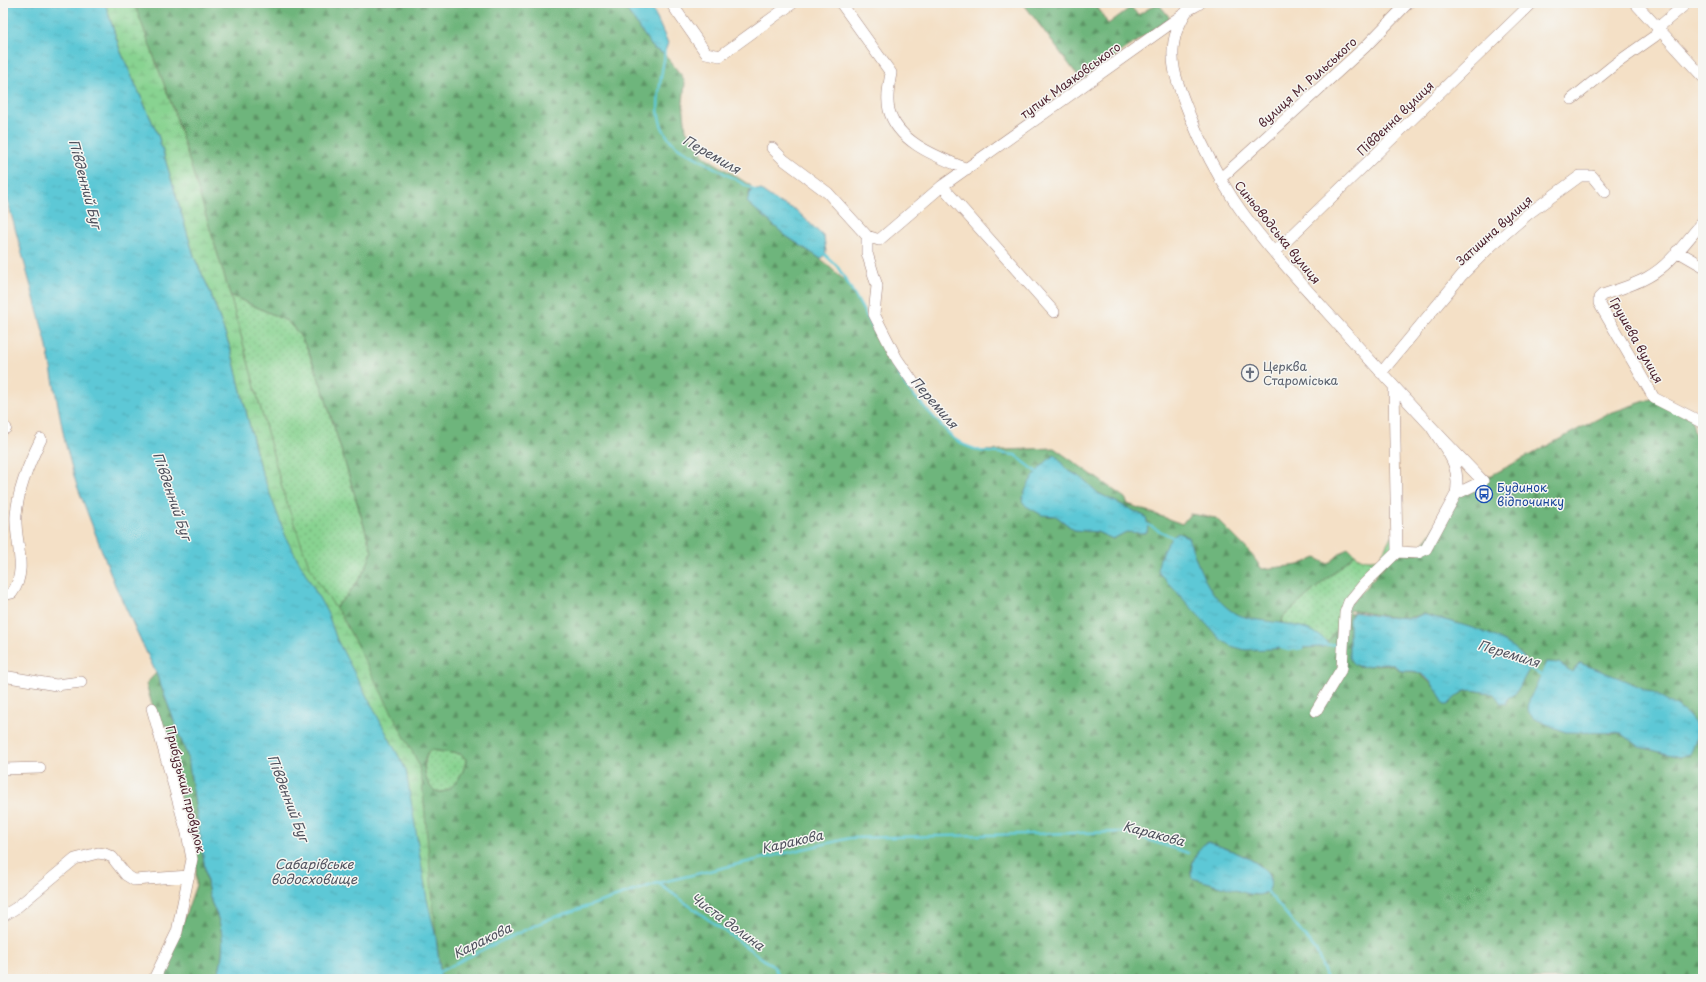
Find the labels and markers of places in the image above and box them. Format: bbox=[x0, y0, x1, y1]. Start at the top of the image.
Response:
place label: Церква Староміська bbox=[1263, 357, 1339, 389]
church icon: Церква Староміська bbox=[1240, 363, 1260, 383]
place label: Будинок відпочинку bbox=[1497, 478, 1564, 510]
bus stop icon: Будинок відпочинку bbox=[1474, 484, 1494, 504]

